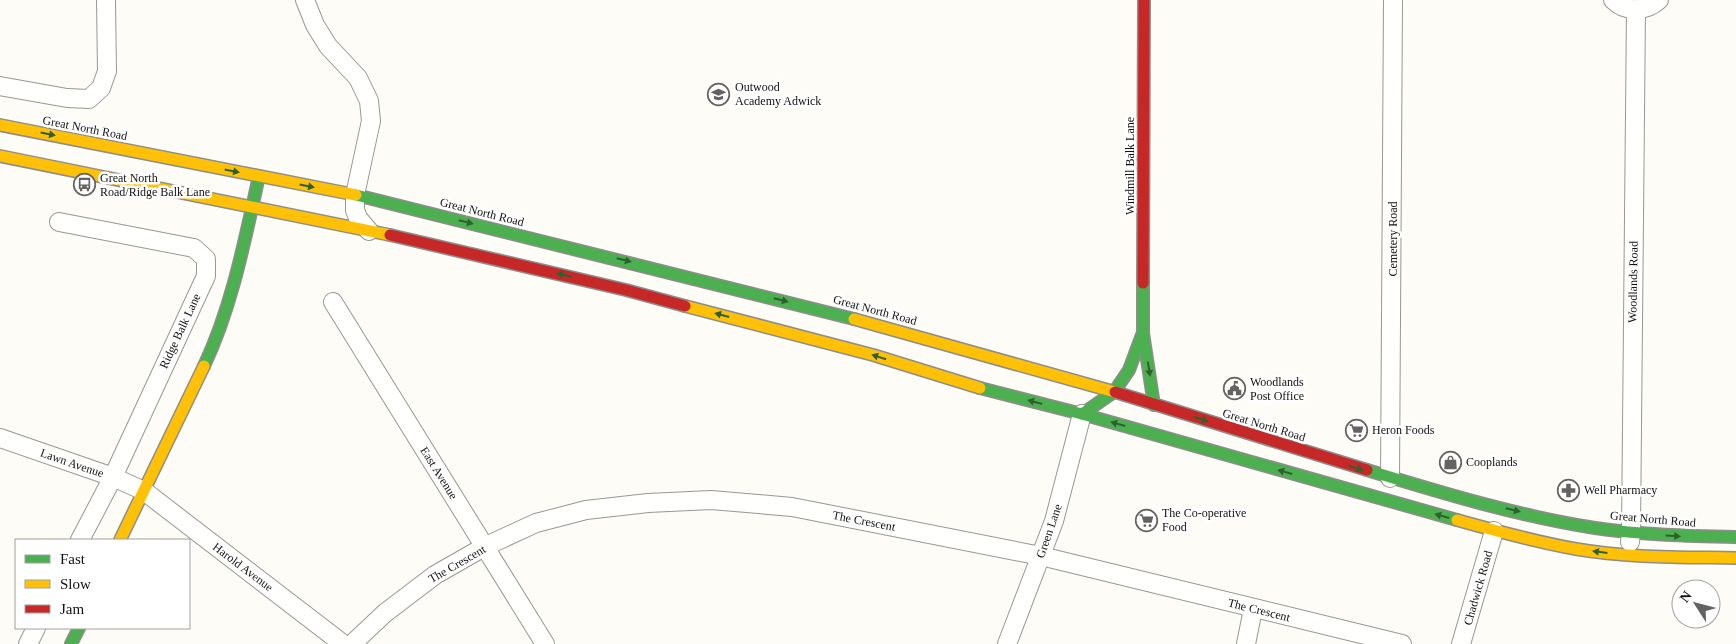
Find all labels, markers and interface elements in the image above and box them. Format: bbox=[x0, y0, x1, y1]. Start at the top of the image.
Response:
place label: Outwood Academy Adwick bbox=[735, 80, 821, 108]
school or university icon: Outwood Academy Adwick bbox=[707, 82, 731, 106]
street label: Great North Road bbox=[41, 113, 129, 143]
street label: Windmill Balk Lane bbox=[1123, 117, 1137, 215]
one-way arrow bbox=[40, 131, 56, 139]
one-way arrow bbox=[224, 167, 240, 175]
place label: Great North Road/Ridge Balk Lane bbox=[100, 171, 210, 199]
bus stop icon: Great North Road/Ridge Balk Lane bbox=[72, 173, 96, 197]
one-way arrow bbox=[300, 182, 316, 190]
street label: Great North Road bbox=[439, 195, 525, 229]
street label: Cemetery Road bbox=[1386, 202, 1400, 276]
one-way arrow bbox=[458, 218, 473, 226]
street label: Woodlands Road bbox=[1625, 241, 1641, 323]
one-way arrow bbox=[616, 256, 631, 264]
one-way arrow bbox=[557, 271, 572, 279]
street label: Ridge Balk Lane bbox=[156, 291, 204, 371]
street label: Great North Road bbox=[832, 292, 918, 328]
one-way arrow bbox=[774, 296, 789, 304]
one-way arrow bbox=[714, 311, 729, 319]
one-way arrow bbox=[871, 352, 886, 360]
one-way arrow bbox=[1145, 361, 1153, 377]
place label: Woodlands Post Office bbox=[1250, 375, 1304, 403]
public building icon: Woodlands Post Office bbox=[1222, 377, 1246, 401]
one-way arrow bbox=[1027, 398, 1042, 406]
street label: Great North Road bbox=[1221, 406, 1307, 444]
one-way arrow bbox=[1193, 416, 1208, 424]
supermarket icon: Heron Foods bbox=[1344, 418, 1368, 442]
one-way arrow bbox=[1110, 420, 1125, 428]
place label: Heron Foods bbox=[1372, 423, 1435, 437]
street label: East Avenue bbox=[417, 444, 461, 502]
street label: Lawn Avenue bbox=[38, 446, 106, 480]
shop icon: Cooplands bbox=[1438, 450, 1462, 474]
place label: Cooplands bbox=[1466, 455, 1518, 469]
one-way arrow bbox=[1348, 464, 1363, 472]
one-way arrow bbox=[1278, 468, 1293, 476]
pharmacy icon: Well Pharmacy bbox=[1556, 478, 1580, 502]
place label: Well Pharmacy bbox=[1584, 483, 1657, 497]
street label: Green Lane bbox=[1033, 502, 1065, 560]
place label: The Co-operative Food bbox=[1162, 506, 1246, 534]
one-way arrow bbox=[1505, 506, 1520, 514]
street label: The Crescent bbox=[831, 508, 897, 534]
supermarket icon: The Co-operative Food bbox=[1134, 508, 1158, 532]
street label: Great North Road bbox=[1610, 508, 1696, 530]
one-way arrow bbox=[1434, 512, 1449, 520]
one-way arrow bbox=[1665, 532, 1681, 540]
legend bbox=[15, 539, 190, 629]
street label: Harold Avenue bbox=[210, 540, 276, 594]
street label: The Crescent bbox=[426, 542, 489, 586]
one-way arrow bbox=[1592, 548, 1608, 556]
street label: Chadwick Road bbox=[1461, 549, 1495, 627]
text: Fast bbox=[60, 551, 86, 567]
text: Slow bbox=[60, 576, 91, 592]
north arrow bbox=[1671, 579, 1721, 629]
text: N bbox=[1677, 588, 1695, 605]
street label: The Crescent bbox=[1226, 596, 1292, 625]
text: Jam bbox=[60, 601, 84, 617]

